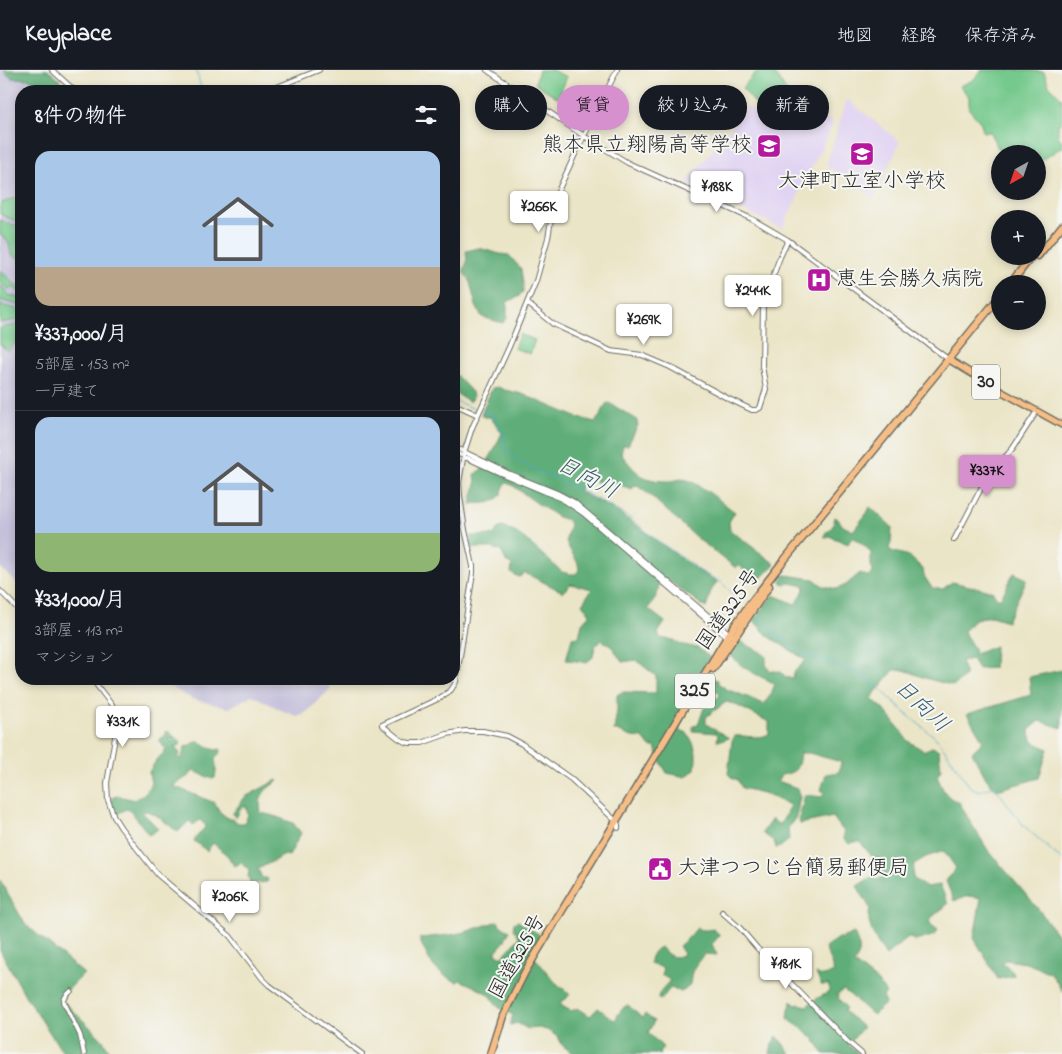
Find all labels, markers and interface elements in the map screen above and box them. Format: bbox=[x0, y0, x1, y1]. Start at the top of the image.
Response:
text: Keyplace bbox=[25, 17, 111, 52]
text: 地図 bbox=[837, 24, 873, 50]
text: 経路 bbox=[901, 24, 937, 50]
text: 保存済み bbox=[965, 24, 1037, 50]
chip: 購入 bbox=[475, 85, 547, 130]
chip: 賃貸 bbox=[557, 85, 629, 130]
chip: 絞り込み bbox=[639, 85, 747, 130]
chip: 新着 bbox=[757, 85, 829, 130]
icon: filters bbox=[412, 101, 440, 129]
text: 8件の物件 bbox=[35, 102, 127, 132]
place label: 熊本県立翔陽高等学校 bbox=[542, 131, 752, 161]
school or university icon: 熊本県立翔陽高等学校 bbox=[756, 133, 782, 159]
school or university icon: 大津町立室小学校 bbox=[849, 141, 875, 167]
north arrow bbox=[991, 145, 1046, 200]
map controls bbox=[991, 145, 1046, 330]
place label: 大津町立室小学校 bbox=[778, 167, 946, 197]
pin: ¥188K bbox=[682, 170, 752, 213]
text: ¥188K bbox=[701, 175, 733, 199]
icon: home bbox=[193, 184, 283, 274]
pin: ¥266K bbox=[504, 190, 574, 233]
text: ¥266K bbox=[521, 195, 557, 219]
button: + bbox=[991, 210, 1046, 265]
place label: 恵生会勝久病院 bbox=[836, 265, 983, 295]
hospital icon: 恵生会勝久病院 bbox=[806, 267, 832, 293]
pin: ¥244K bbox=[718, 274, 788, 317]
button: − bbox=[991, 275, 1046, 330]
text: ¥244K bbox=[735, 279, 771, 303]
pin: ¥269K bbox=[609, 304, 679, 346]
text: ¥269K bbox=[627, 308, 661, 332]
text: ¥337,000/月 bbox=[35, 320, 128, 350]
text: 5部屋 · 153 m² bbox=[35, 353, 130, 377]
road number: 30 bbox=[972, 364, 1000, 400]
text: 一戸建て bbox=[35, 380, 99, 404]
icon: home bbox=[193, 449, 283, 539]
water label: 日向川 bbox=[550, 449, 624, 509]
pin: ¥337K bbox=[952, 454, 1022, 497]
text: ¥337K bbox=[970, 459, 1004, 483]
street label: 国道325号 bbox=[690, 563, 768, 657]
text: ¥331,000/月 bbox=[35, 586, 126, 616]
text: 3部屋 · 113 m² bbox=[35, 619, 123, 643]
text: マンション bbox=[35, 646, 114, 670]
water label: 日向川 bbox=[886, 673, 956, 741]
road number: 325 bbox=[675, 674, 715, 708]
pin: ¥331K bbox=[88, 706, 158, 748]
text: ¥331K bbox=[107, 710, 139, 734]
place label: 大津つつじ台簡易郵便局 bbox=[678, 854, 909, 884]
public building icon: 大津つつじ台簡易郵便局 bbox=[647, 856, 673, 882]
pin: ¥206K bbox=[195, 880, 265, 923]
text: ¥206K bbox=[212, 885, 248, 909]
street label: 国道325号 bbox=[482, 909, 554, 1005]
pin: ¥181K bbox=[751, 948, 821, 990]
text: ¥181K bbox=[771, 952, 801, 976]

